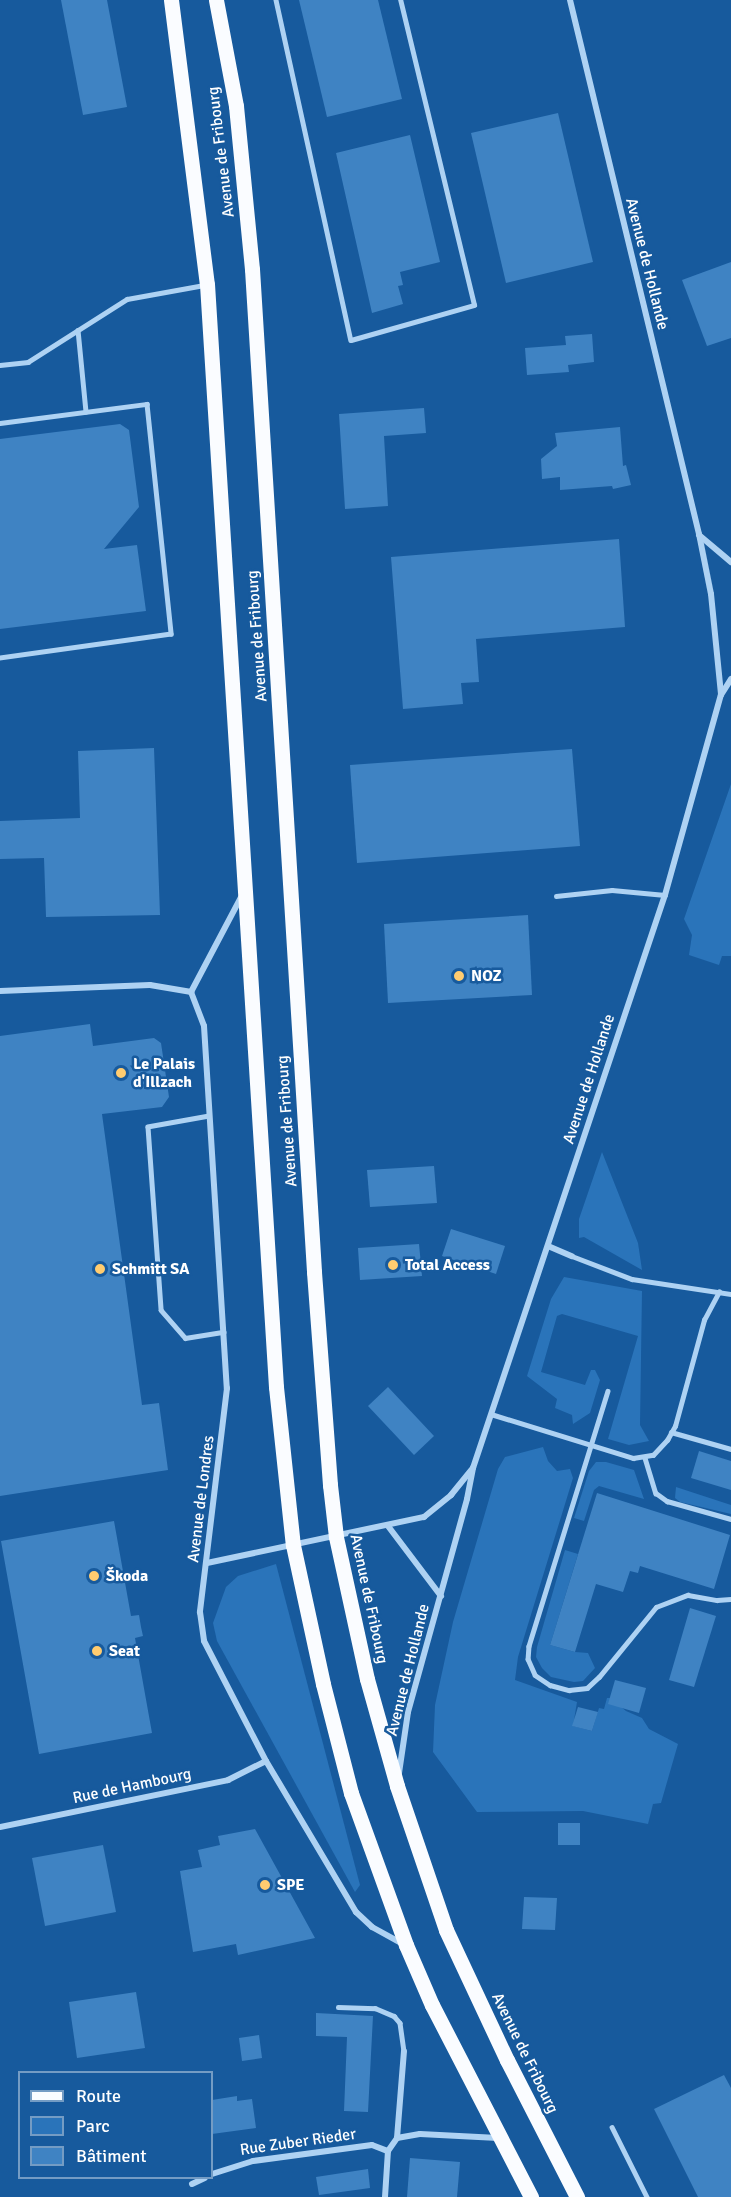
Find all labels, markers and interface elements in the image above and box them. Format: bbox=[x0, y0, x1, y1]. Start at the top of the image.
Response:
street label: Avenue de Fribourg bbox=[203, 85, 239, 219]
street label: Avenue de Hollande bbox=[621, 196, 673, 332]
street label: Avenue de Fribourg bbox=[243, 570, 271, 702]
place label: NOZ bbox=[471, 966, 502, 986]
marker: NOZ bbox=[452, 969, 466, 983]
street label: Avenue de Hollande bbox=[559, 1012, 619, 1146]
place label: Le Palais d'Illzach bbox=[133, 1054, 195, 1092]
street label: Avenue de Fribourg bbox=[273, 1055, 301, 1187]
marker: Le Palais d'Illzach bbox=[114, 1066, 128, 1080]
place label: Total Access bbox=[405, 1255, 490, 1275]
marker: Total Access bbox=[386, 1258, 400, 1272]
place label: Schmitt SA bbox=[112, 1259, 189, 1279]
marker: Schmitt SA bbox=[93, 1262, 107, 1276]
street label: Avenue de Londres bbox=[184, 1434, 218, 1564]
street label: Avenue de Fribourg bbox=[346, 1533, 392, 1665]
place label: Škoda bbox=[106, 1566, 148, 1586]
marker: Škoda bbox=[87, 1569, 101, 1583]
street label: Avenue de Hollande bbox=[382, 1602, 434, 1738]
place label: Seat bbox=[109, 1641, 140, 1661]
marker: Seat bbox=[90, 1644, 104, 1658]
street label: Rue de Hambourg bbox=[71, 1764, 193, 1808]
place label: SPE bbox=[277, 1875, 305, 1895]
marker: SPE bbox=[258, 1878, 272, 1892]
street label: Avenue de Fribourg bbox=[487, 1990, 563, 2116]
legend bbox=[18, 2071, 213, 2179]
text: Route bbox=[76, 2085, 121, 2107]
text: Parc bbox=[76, 2115, 110, 2137]
street label: Rue Zuber Rieder bbox=[239, 2124, 357, 2160]
text: Bâtiment bbox=[76, 2145, 147, 2167]

